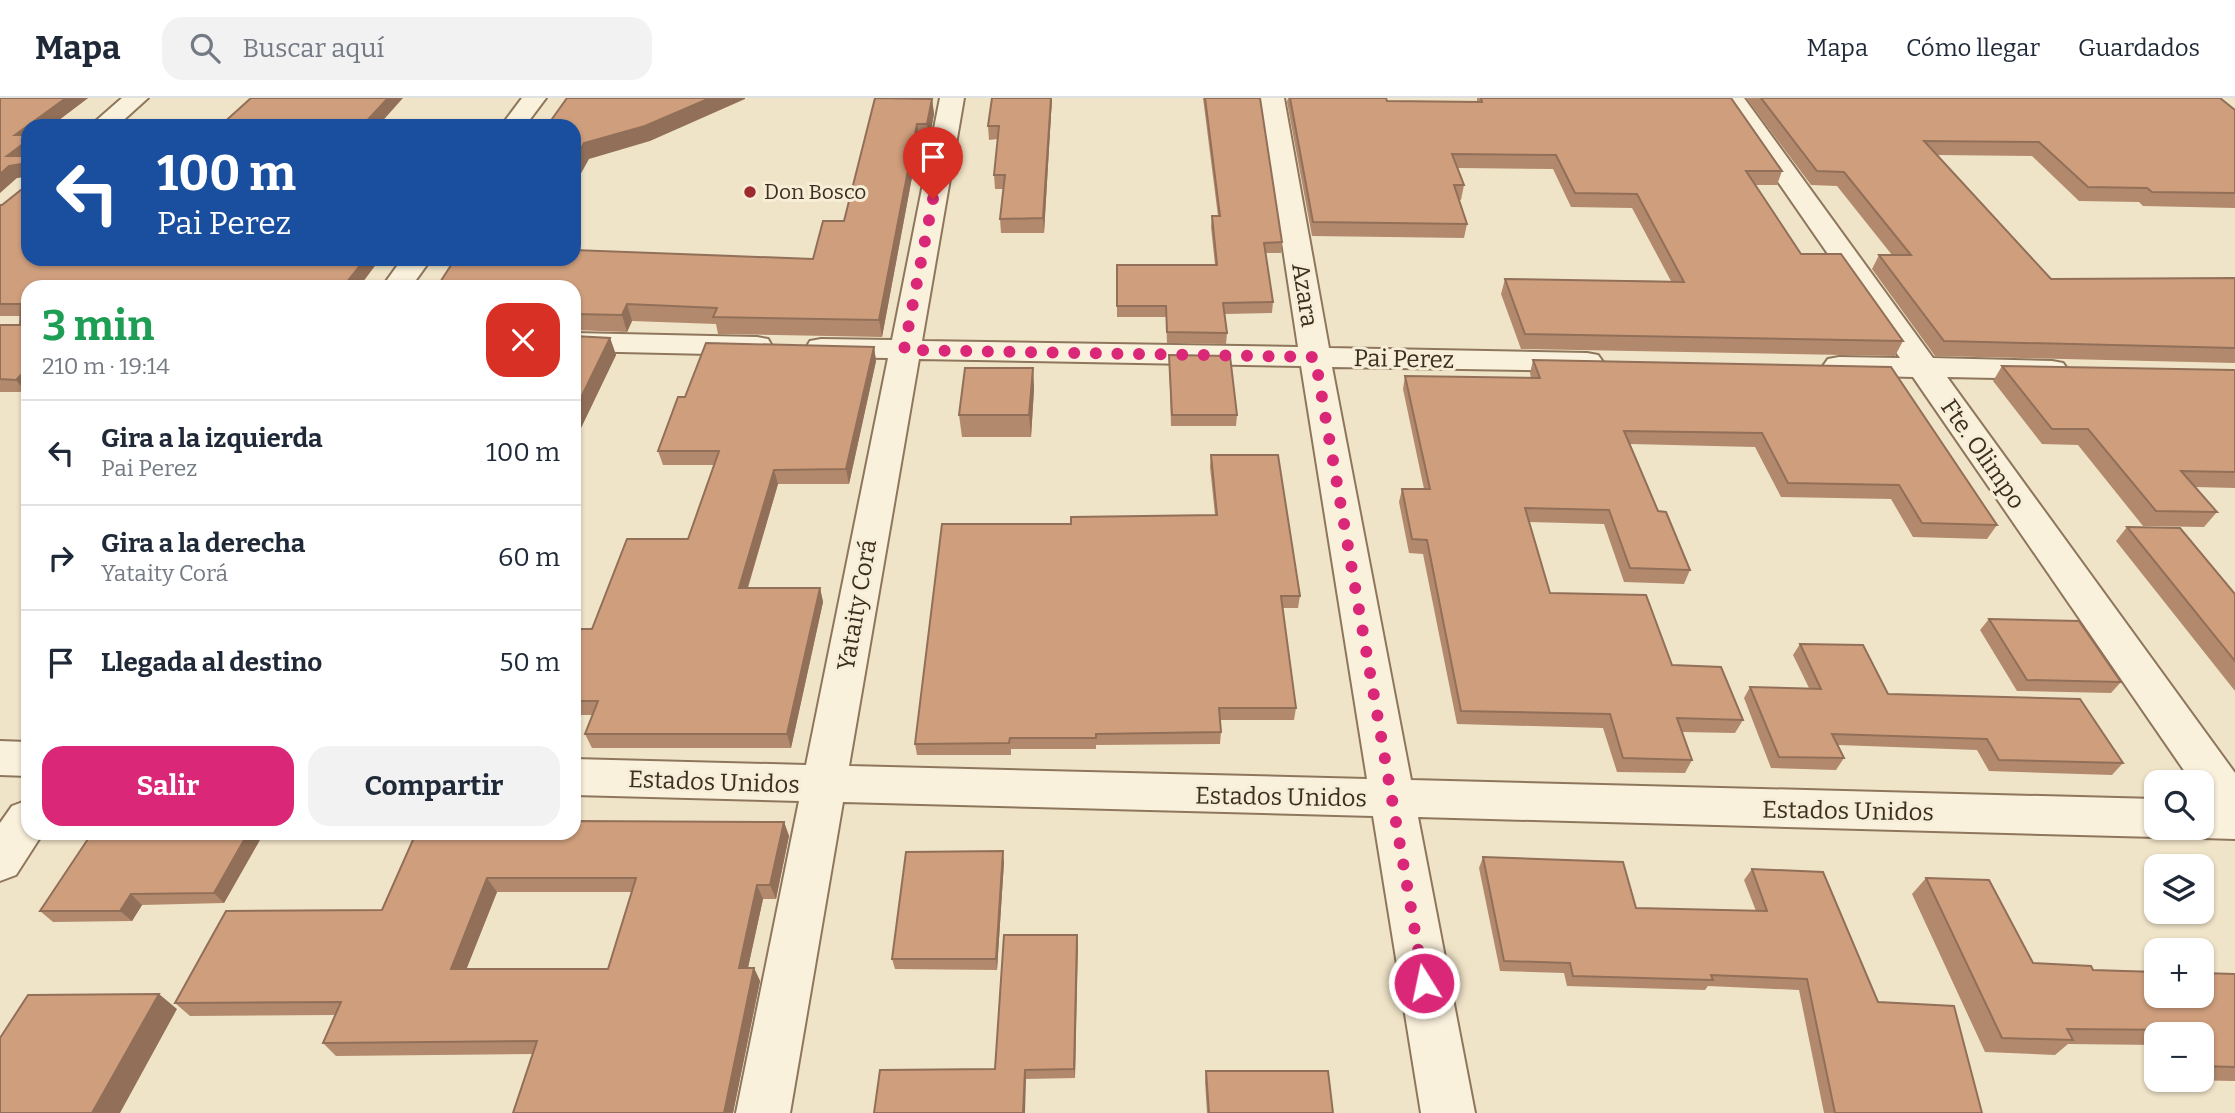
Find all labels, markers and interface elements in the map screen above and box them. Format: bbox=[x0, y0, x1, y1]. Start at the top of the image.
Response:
search box bbox=[162, 17, 652, 80]
text: Mapa bbox=[35, 28, 120, 68]
icon: search bbox=[186, 29, 224, 67]
text: Buscar aquí bbox=[242, 33, 384, 64]
text: Mapa bbox=[1807, 34, 1868, 62]
text: Cómo llegar bbox=[1906, 34, 2040, 62]
text: Guardados bbox=[2078, 34, 2200, 62]
pin bbox=[903, 127, 963, 199]
icon: arrive bbox=[914, 138, 952, 176]
text: 100 m bbox=[157, 144, 296, 203]
icon: left bbox=[42, 147, 133, 238]
place label: Don Bosco bbox=[764, 179, 866, 205]
marker: Don Bosco bbox=[742, 184, 758, 200]
text: Pai Perez bbox=[157, 204, 291, 242]
street label: Azara bbox=[1286, 261, 1324, 329]
text: 3 min bbox=[42, 301, 154, 351]
button: close bbox=[486, 303, 560, 377]
street label: Pai Perez bbox=[1353, 344, 1455, 374]
text: 210 m · 19:14 bbox=[42, 352, 170, 380]
street label: Fte. Olimpo bbox=[1935, 394, 2031, 514]
text: Gira a la izquierda bbox=[101, 423, 323, 454]
icon: left bbox=[42, 434, 80, 472]
text: 100 m bbox=[486, 437, 560, 468]
text: Pai Perez bbox=[101, 454, 197, 482]
text: Gira a la derecha bbox=[101, 528, 305, 559]
street label: Yataity Corá bbox=[832, 537, 882, 673]
icon: right bbox=[42, 539, 80, 577]
text: 60 m bbox=[498, 542, 560, 573]
text: Yataity Corá bbox=[101, 559, 228, 587]
icon: arrive bbox=[42, 644, 80, 682]
text: Llegada al destino bbox=[101, 647, 322, 678]
text: 50 m bbox=[499, 647, 560, 678]
button: Salir bbox=[42, 746, 294, 826]
button: Compartir bbox=[308, 746, 560, 826]
street label: Estados Unidos bbox=[628, 765, 800, 799]
map controls bbox=[2144, 770, 2214, 1092]
button: search bbox=[2144, 770, 2214, 840]
street label: Estados Unidos bbox=[1195, 782, 1367, 812]
street label: Estados Unidos bbox=[1762, 796, 1934, 826]
button: layers bbox=[2144, 854, 2214, 924]
button: + bbox=[2144, 938, 2214, 1008]
position arrow bbox=[1387, 946, 1461, 1020]
button: − bbox=[2144, 1022, 2214, 1092]

